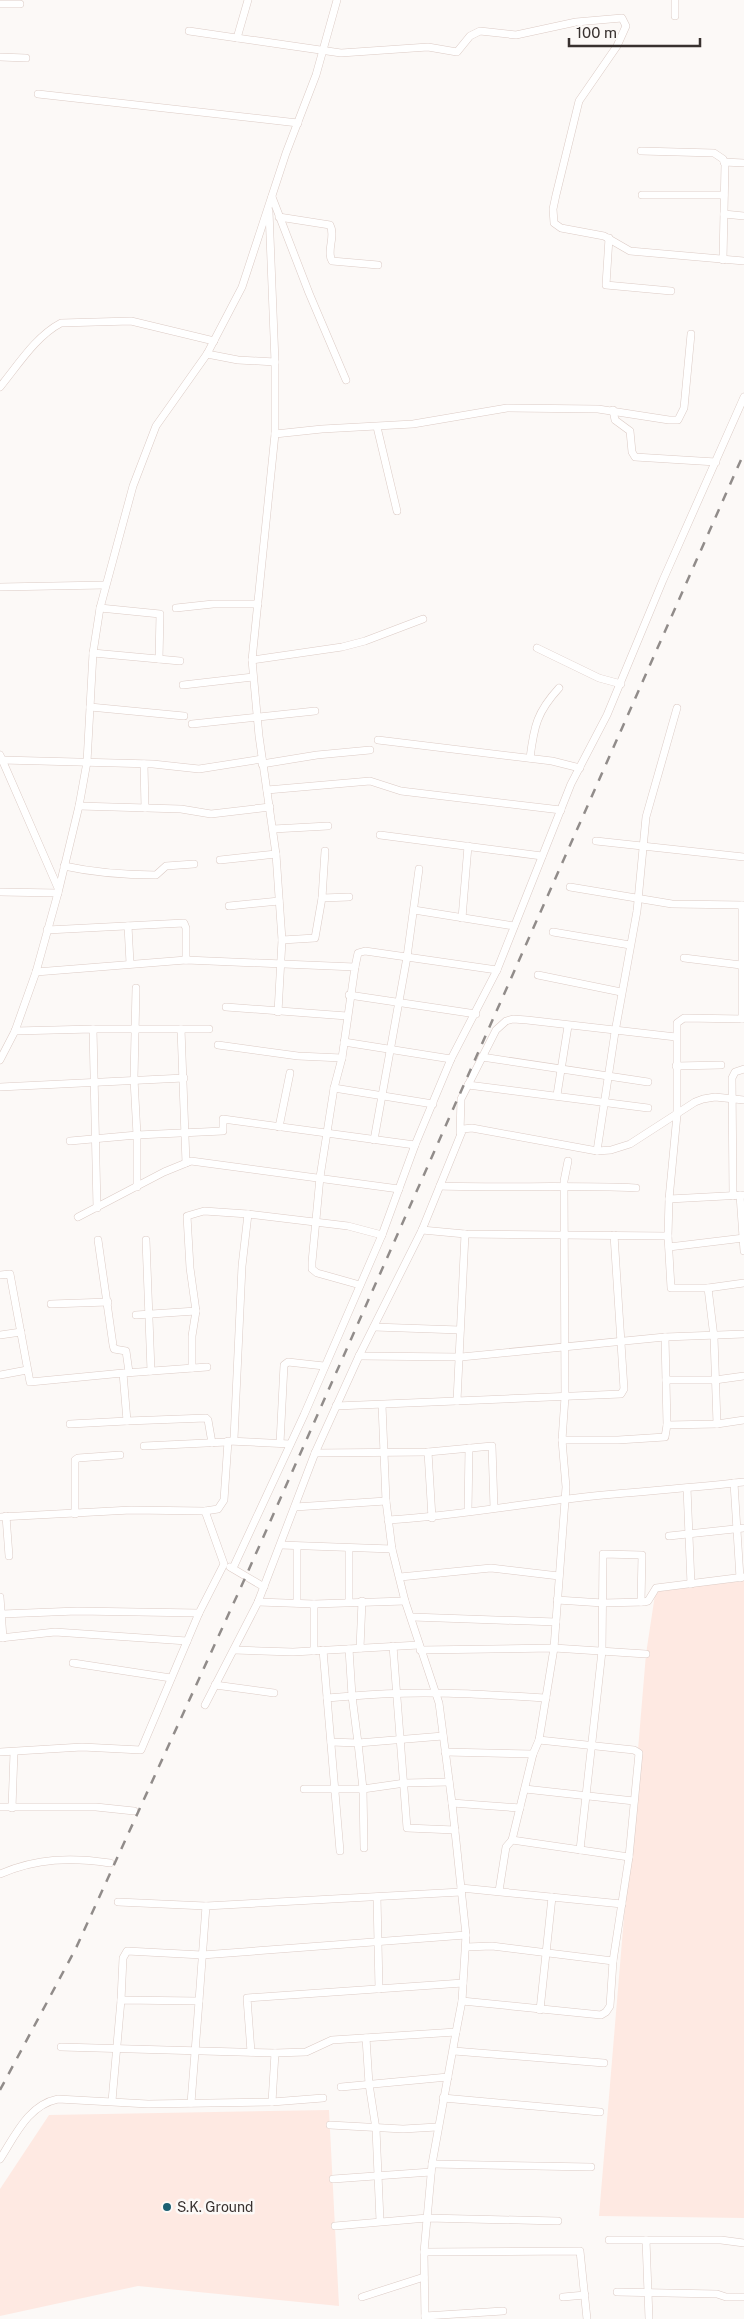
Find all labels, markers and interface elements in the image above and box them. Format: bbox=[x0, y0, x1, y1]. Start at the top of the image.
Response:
scale bar bbox=[569, 15, 700, 47]
text: 100 m bbox=[576, 24, 617, 41]
place label: S.K. Ground bbox=[177, 2199, 253, 2215]
marker: S.K. Ground bbox=[161, 2201, 173, 2213]

